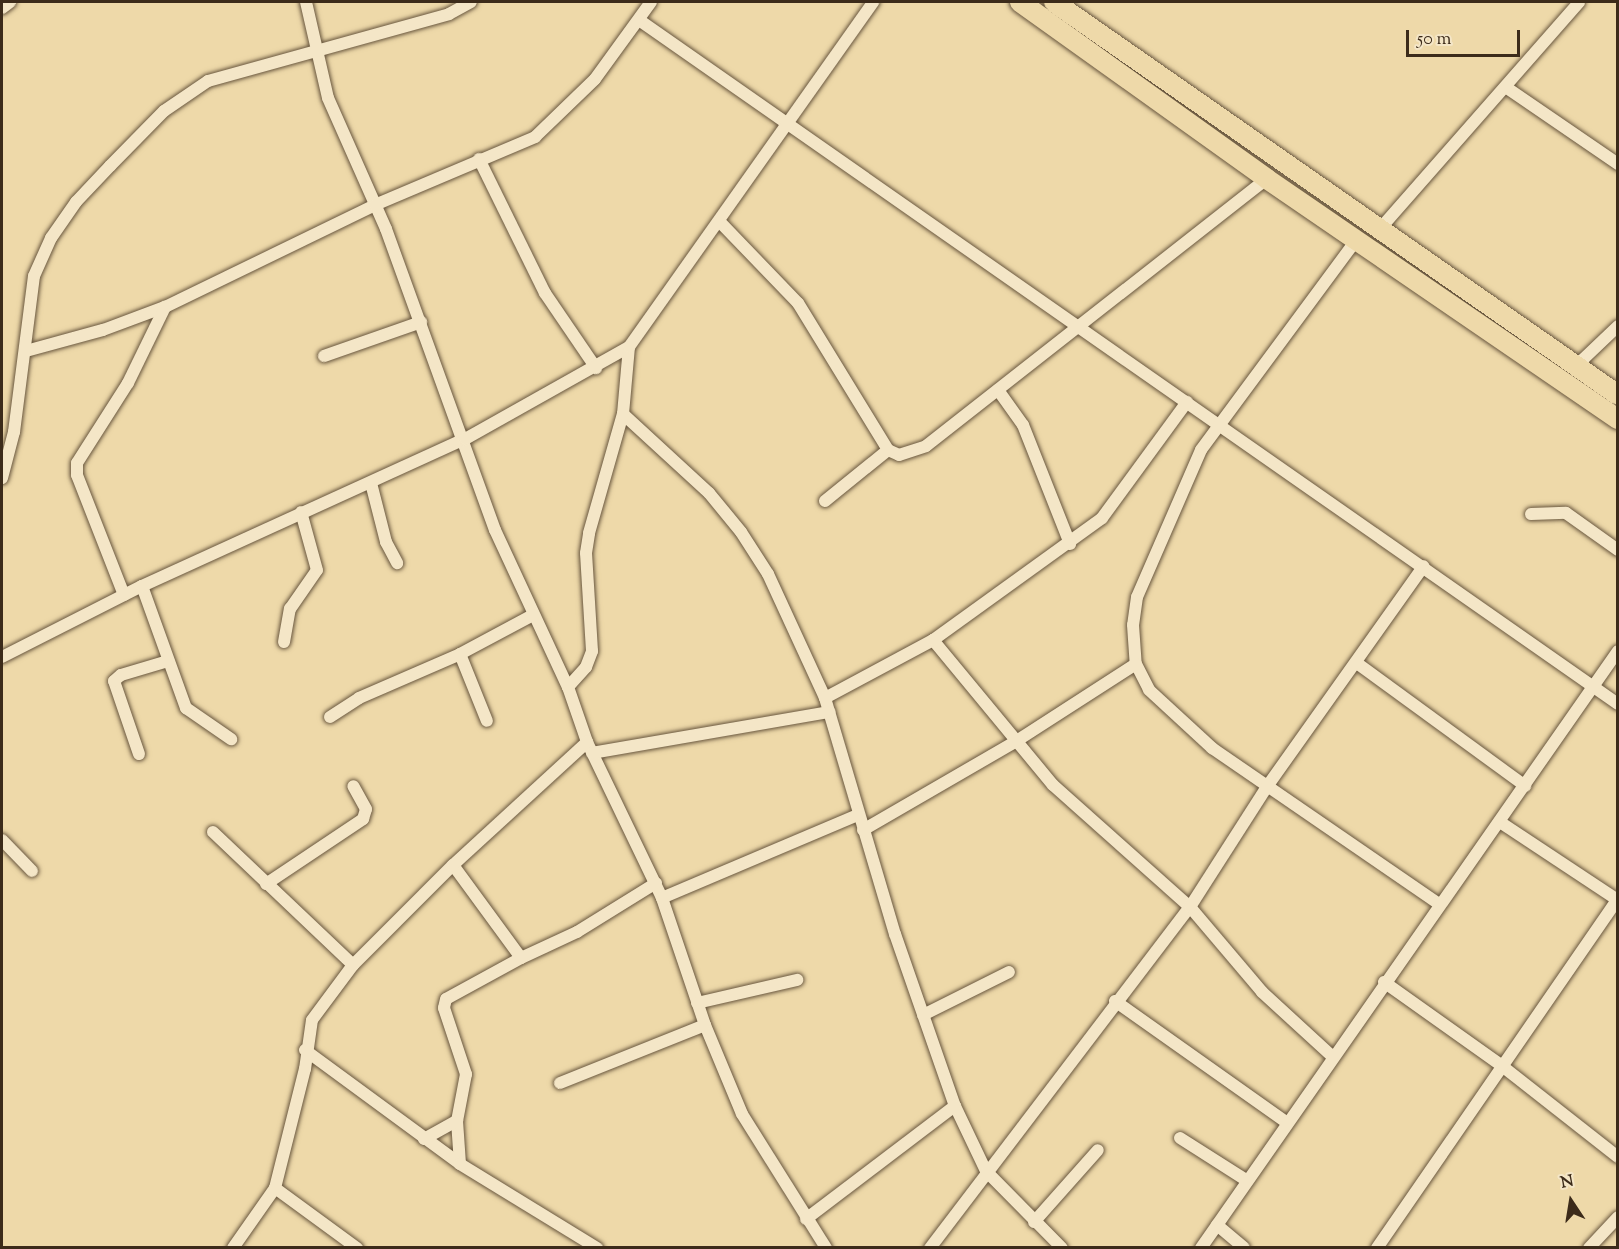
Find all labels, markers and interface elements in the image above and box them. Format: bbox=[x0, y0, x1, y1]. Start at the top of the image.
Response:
scale bar bbox=[1409, 18, 1523, 56]
text: 50 m bbox=[1417, 27, 1451, 53]
text: N bbox=[1559, 1170, 1576, 1195]
north arrow bbox=[1541, 1171, 1601, 1231]

